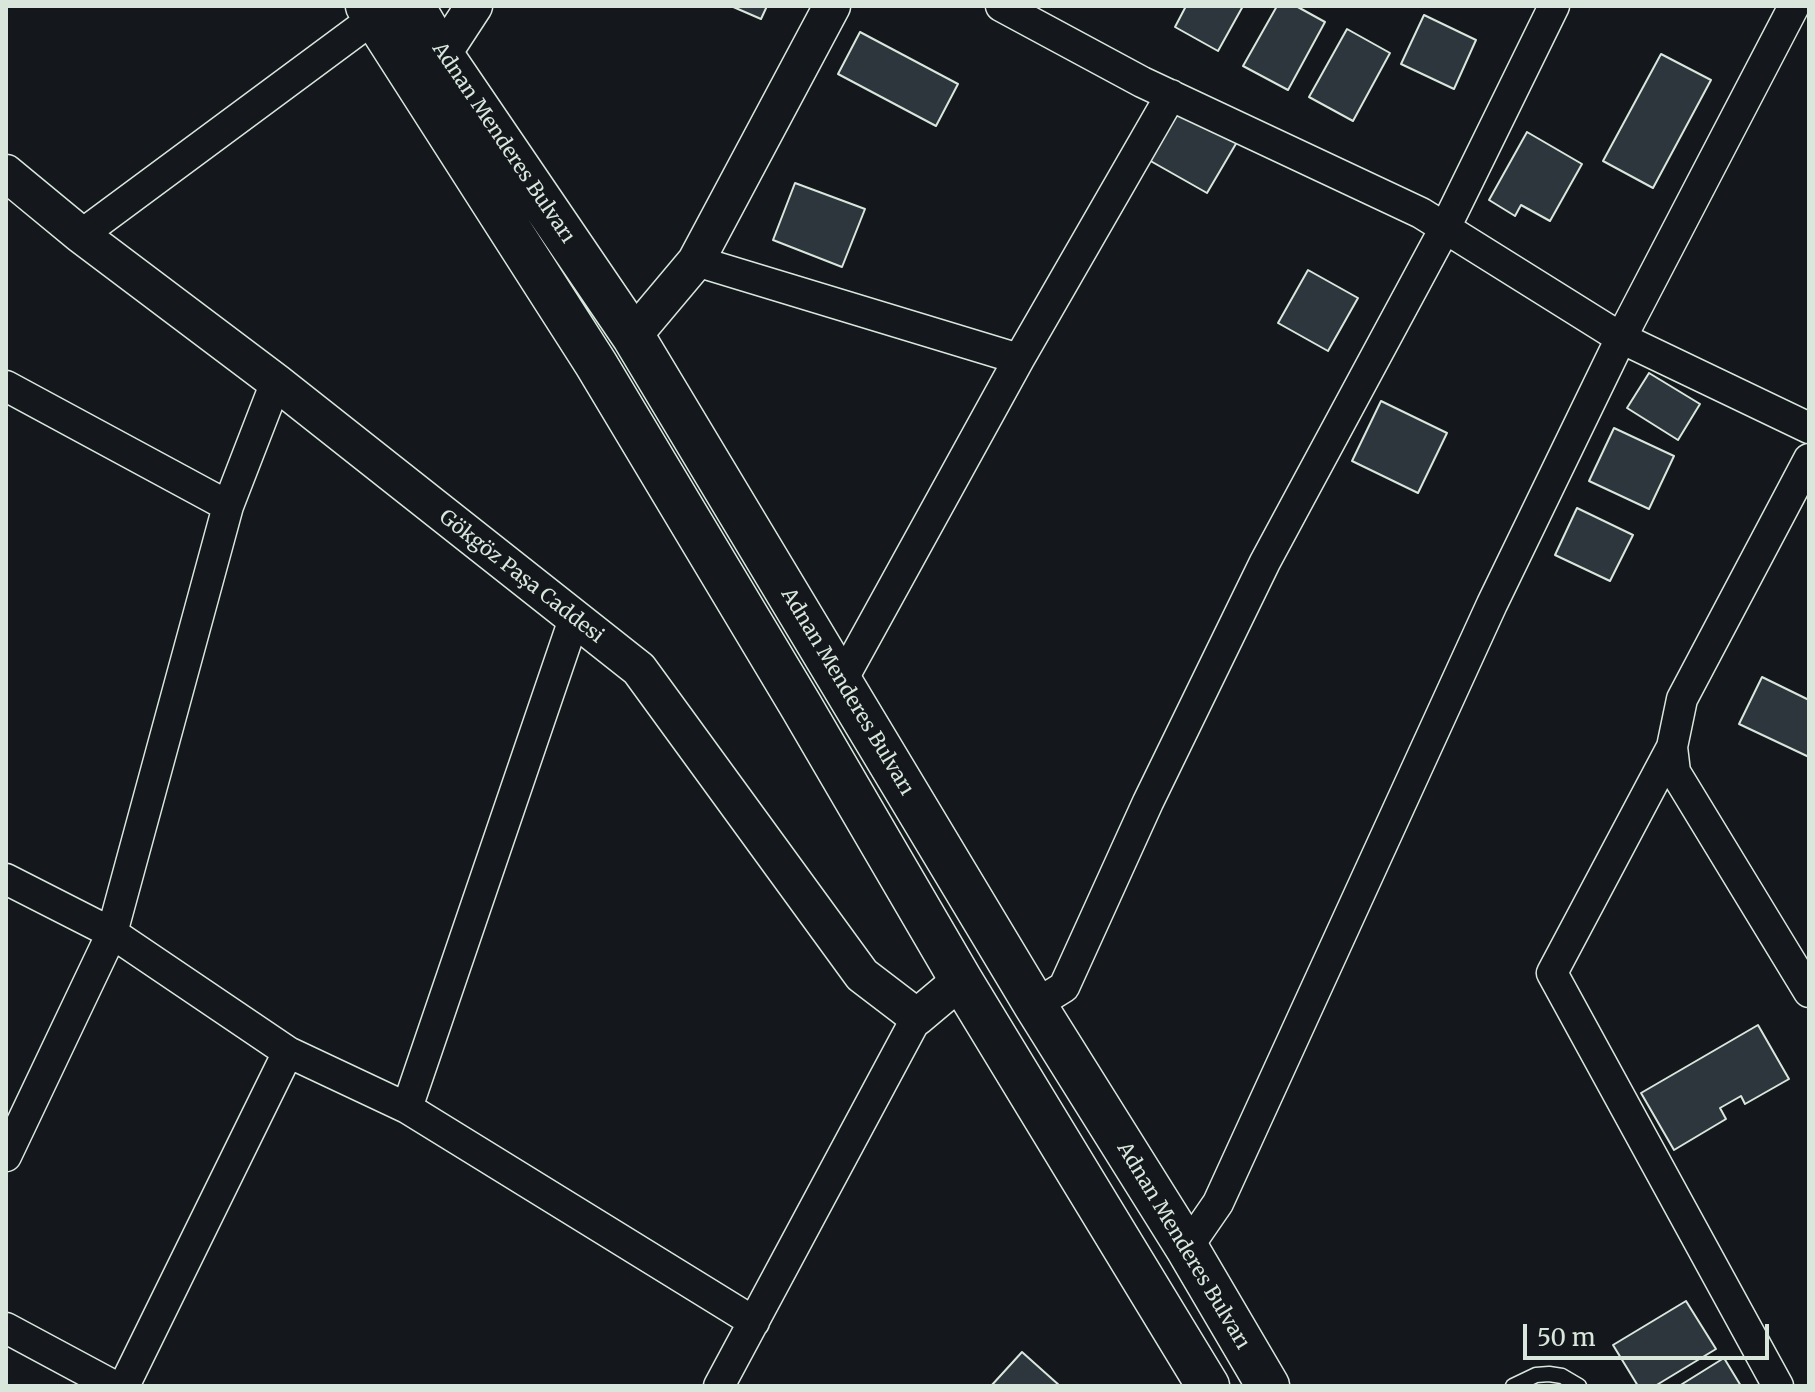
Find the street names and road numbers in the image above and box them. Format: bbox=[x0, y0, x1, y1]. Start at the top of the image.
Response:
street label: Adnan Menderes Bulvarı bbox=[427, 38, 579, 248]
street label: Gökgöz Paşa Caddesi bbox=[434, 505, 608, 649]
street label: Adnan Menderes Bulvarı bbox=[776, 584, 918, 800]
street label: Adnan Menderes Bulvarı bbox=[1112, 1138, 1254, 1354]

